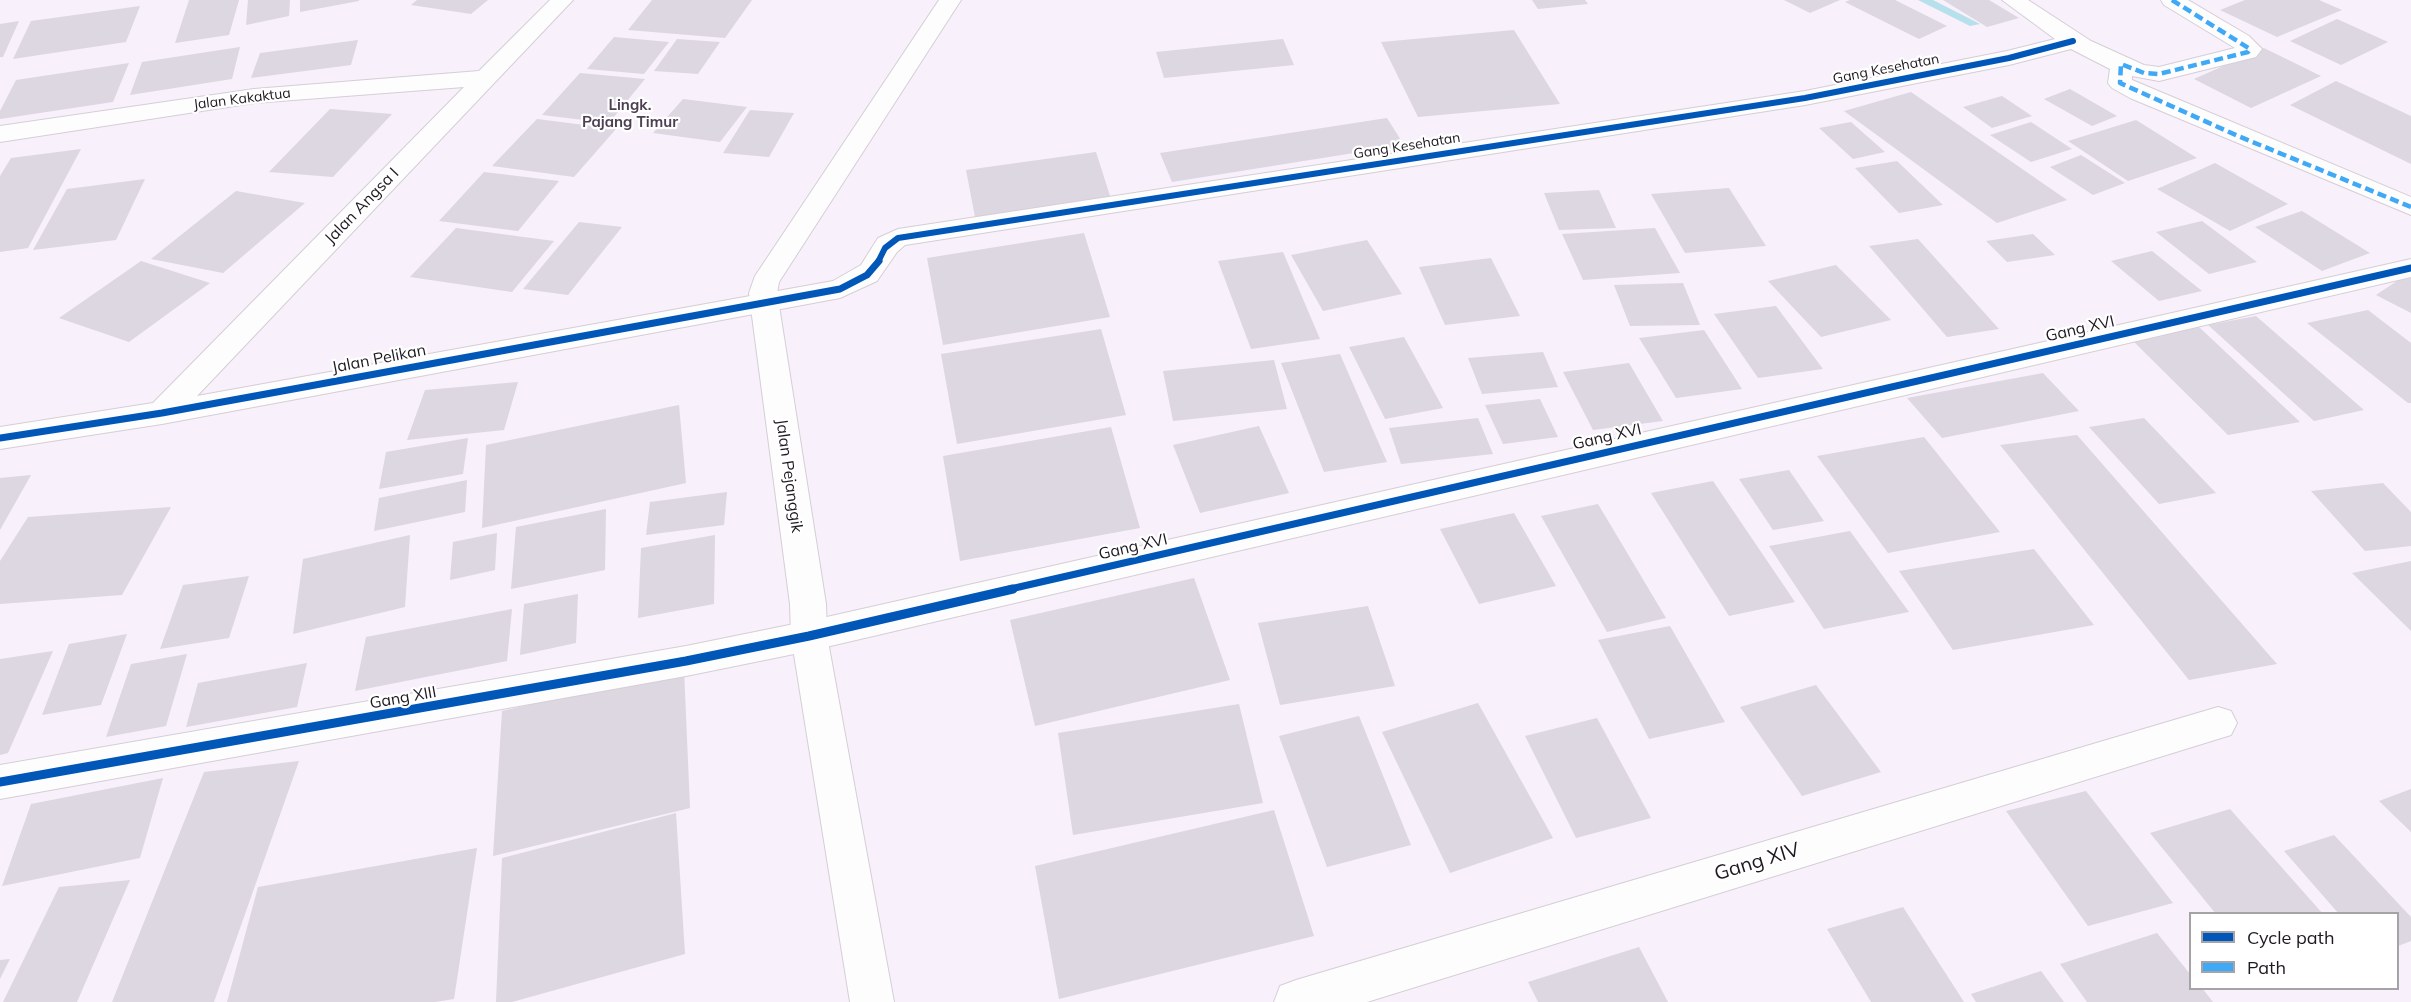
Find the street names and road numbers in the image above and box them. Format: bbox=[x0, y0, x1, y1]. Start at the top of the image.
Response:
street label: Gang Kesehatan bbox=[1831, 50, 1941, 88]
street label: Jalan Kakaktua bbox=[192, 85, 292, 113]
street label: Gang Kesehatan bbox=[1352, 129, 1462, 163]
street label: Jalan Angsa I bbox=[321, 164, 403, 248]
street label: Gang XVI bbox=[2044, 312, 2116, 346]
street label: Jalan Pelikan bbox=[330, 340, 428, 378]
street label: Jalan Pejanggik bbox=[772, 418, 806, 534]
street label: Gang XVI bbox=[1571, 420, 1643, 454]
street label: Gang XVI bbox=[1097, 530, 1169, 564]
street label: Gang XIII bbox=[368, 683, 438, 713]
street label: Gang XIV bbox=[1712, 838, 1802, 886]

